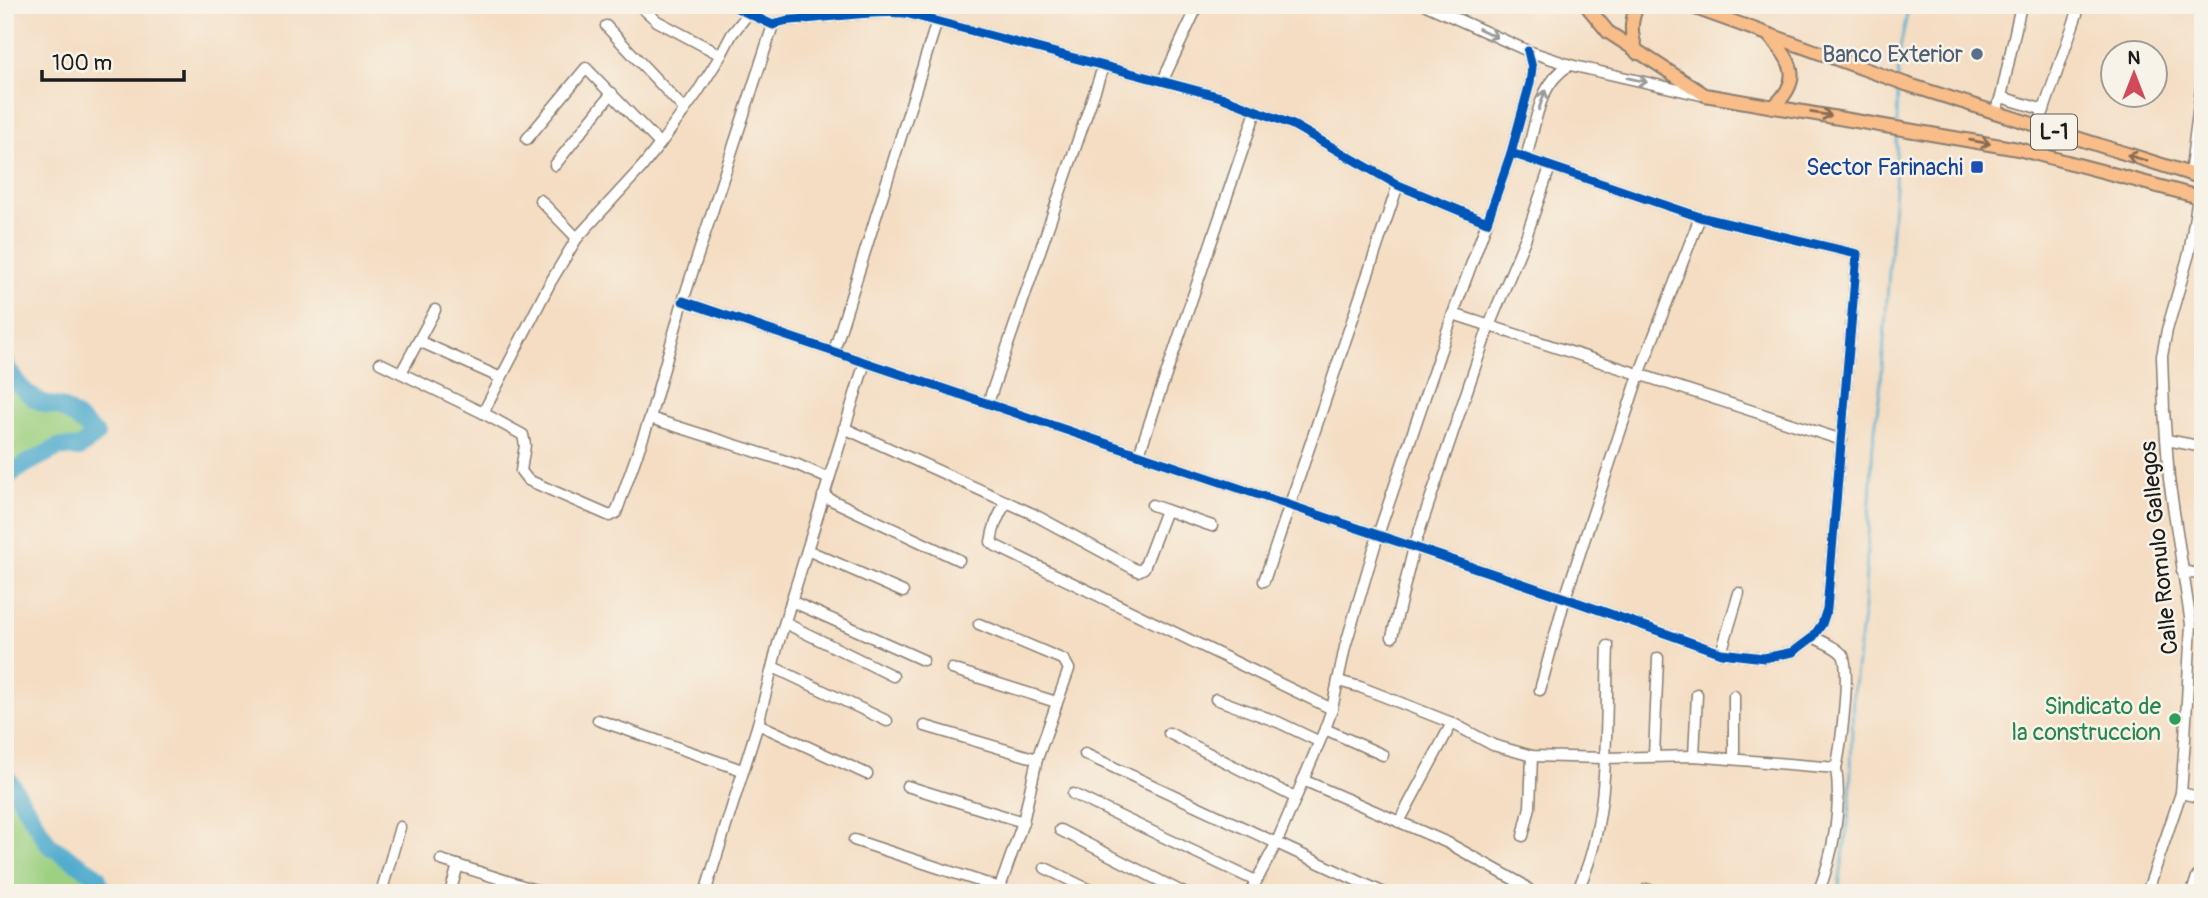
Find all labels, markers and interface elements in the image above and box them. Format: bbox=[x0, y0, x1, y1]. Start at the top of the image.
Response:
one-way arrow bbox=[1477, 26, 1498, 40]
scale bar bbox=[42, 38, 184, 82]
north arrow bbox=[2100, 38, 2170, 108]
place label: Banco Exterior bbox=[1822, 40, 1963, 69]
marker: Banco Exterior bbox=[1969, 46, 1985, 62]
text: N bbox=[2128, 46, 2141, 70]
text: 100 m bbox=[52, 50, 112, 77]
one-way arrow bbox=[1625, 74, 1648, 87]
one-way arrow bbox=[1537, 90, 1549, 112]
one-way arrow bbox=[1809, 108, 1832, 121]
road number: L-1 bbox=[2031, 114, 2077, 150]
one-way arrow bbox=[1968, 135, 1991, 149]
one-way arrow bbox=[2127, 151, 2149, 164]
place label: Sector Farinachi bbox=[1806, 153, 1963, 182]
marker: Sector Farinachi bbox=[1969, 159, 1985, 175]
street label: Calle Romulo Gallegos bbox=[2133, 440, 2185, 656]
place label: Sindicato de la construccion bbox=[2012, 692, 2162, 747]
marker: Sindicato de la construccion bbox=[2167, 711, 2183, 727]

